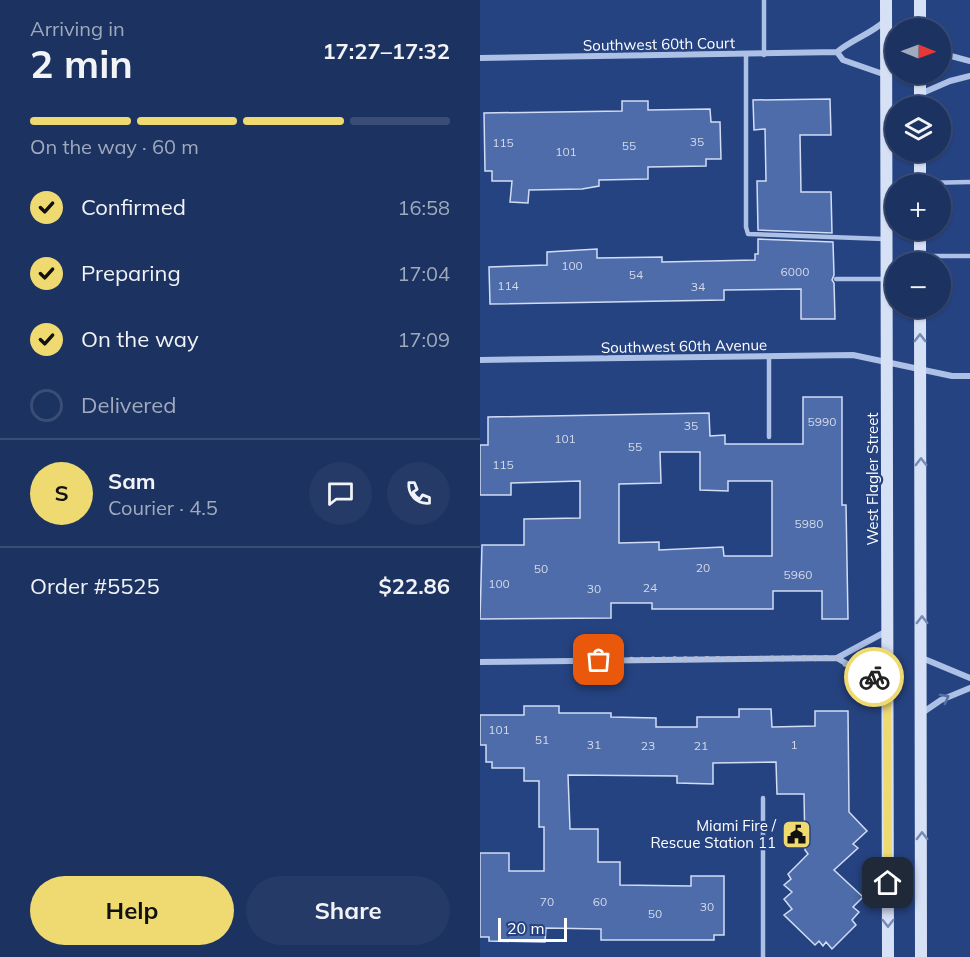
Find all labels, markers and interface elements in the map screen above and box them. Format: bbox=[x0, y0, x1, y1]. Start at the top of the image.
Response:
text: Arriving in bbox=[30, 16, 125, 41]
north arrow bbox=[885, 18, 951, 84]
map controls bbox=[885, 18, 951, 318]
street label: Southwest 60th Court bbox=[583, 33, 735, 55]
text: 17:27–17:32 bbox=[322, 37, 450, 65]
text: 2 min bbox=[30, 39, 133, 88]
button: layers bbox=[885, 96, 951, 162]
text: On the way · 60 m bbox=[30, 134, 199, 159]
house number: 35 bbox=[690, 134, 704, 149]
house number: 115 bbox=[492, 135, 514, 150]
house number: 55 bbox=[622, 138, 636, 153]
house number: 101 bbox=[555, 144, 577, 159]
button: + bbox=[885, 174, 951, 240]
icon: check bbox=[30, 191, 63, 224]
text: Confirmed bbox=[81, 193, 186, 221]
text: 16:58 bbox=[397, 195, 450, 220]
button: − bbox=[885, 252, 951, 318]
icon: check bbox=[30, 257, 63, 290]
house number: 100 bbox=[561, 258, 583, 273]
text: Preparing bbox=[81, 259, 181, 287]
text: 17:04 bbox=[397, 261, 450, 286]
house number: 6000 bbox=[781, 264, 809, 279]
house number: 54 bbox=[629, 267, 643, 282]
house number: 114 bbox=[497, 278, 519, 293]
house number: 34 bbox=[691, 279, 705, 294]
icon: check bbox=[30, 323, 63, 356]
text: On the way bbox=[81, 325, 199, 353]
text: 17:09 bbox=[397, 327, 450, 352]
one-way arrow bbox=[914, 334, 926, 343]
street label: Southwest 60th Avenue bbox=[601, 335, 767, 357]
text: Delivered bbox=[81, 391, 176, 419]
street label: West Flagler Street bbox=[863, 412, 882, 546]
house number: 5990 bbox=[808, 414, 836, 429]
house number: 35 bbox=[684, 418, 698, 433]
house number: 101 bbox=[554, 431, 576, 446]
house number: 55 bbox=[628, 439, 642, 454]
house number: 115 bbox=[492, 457, 514, 472]
one-way arrow bbox=[915, 458, 927, 467]
button: chat bbox=[309, 462, 372, 525]
button: phone bbox=[387, 462, 450, 525]
text: Sam bbox=[108, 467, 156, 495]
text: S bbox=[54, 479, 69, 507]
text: Courier · 4.5 bbox=[108, 495, 218, 520]
house number: 5980 bbox=[795, 516, 823, 531]
house number: 20 bbox=[696, 560, 710, 575]
house number: 50 bbox=[534, 561, 548, 576]
house number: 5960 bbox=[784, 567, 812, 582]
text: Order #5525 bbox=[30, 572, 160, 600]
text: $22.86 bbox=[379, 572, 450, 600]
house number: 100 bbox=[488, 576, 510, 591]
house number: 24 bbox=[643, 580, 657, 595]
house number: 30 bbox=[587, 581, 601, 596]
one-way arrow bbox=[916, 615, 928, 624]
pin bbox=[573, 634, 624, 685]
icon: bag bbox=[582, 643, 615, 676]
courier bbox=[844, 647, 904, 707]
icon: bike bbox=[858, 661, 891, 694]
one-way arrow bbox=[939, 694, 950, 706]
house number: 101 bbox=[488, 722, 510, 737]
house number: 51 bbox=[535, 732, 549, 747]
house number: 31 bbox=[587, 737, 601, 752]
house number: 1 bbox=[790, 737, 798, 752]
house number: 23 bbox=[641, 738, 655, 753]
house number: 21 bbox=[694, 738, 708, 753]
place label: Miami Fire / Rescue Station 11 bbox=[650, 816, 777, 852]
public building icon: Miami Fire / Rescue Station 11 bbox=[781, 818, 813, 850]
one-way arrow bbox=[916, 831, 928, 840]
pin bbox=[862, 857, 913, 908]
icon: home bbox=[871, 866, 904, 899]
button: Help bbox=[30, 876, 234, 945]
button: Share bbox=[246, 876, 450, 945]
house number: 70 bbox=[540, 894, 554, 909]
house number: 60 bbox=[593, 894, 607, 909]
house number: 30 bbox=[700, 899, 714, 914]
house number: 50 bbox=[648, 906, 662, 921]
scale bar bbox=[498, 915, 567, 942]
text: 20 m bbox=[507, 918, 544, 938]
one-way arrow bbox=[882, 919, 894, 928]

